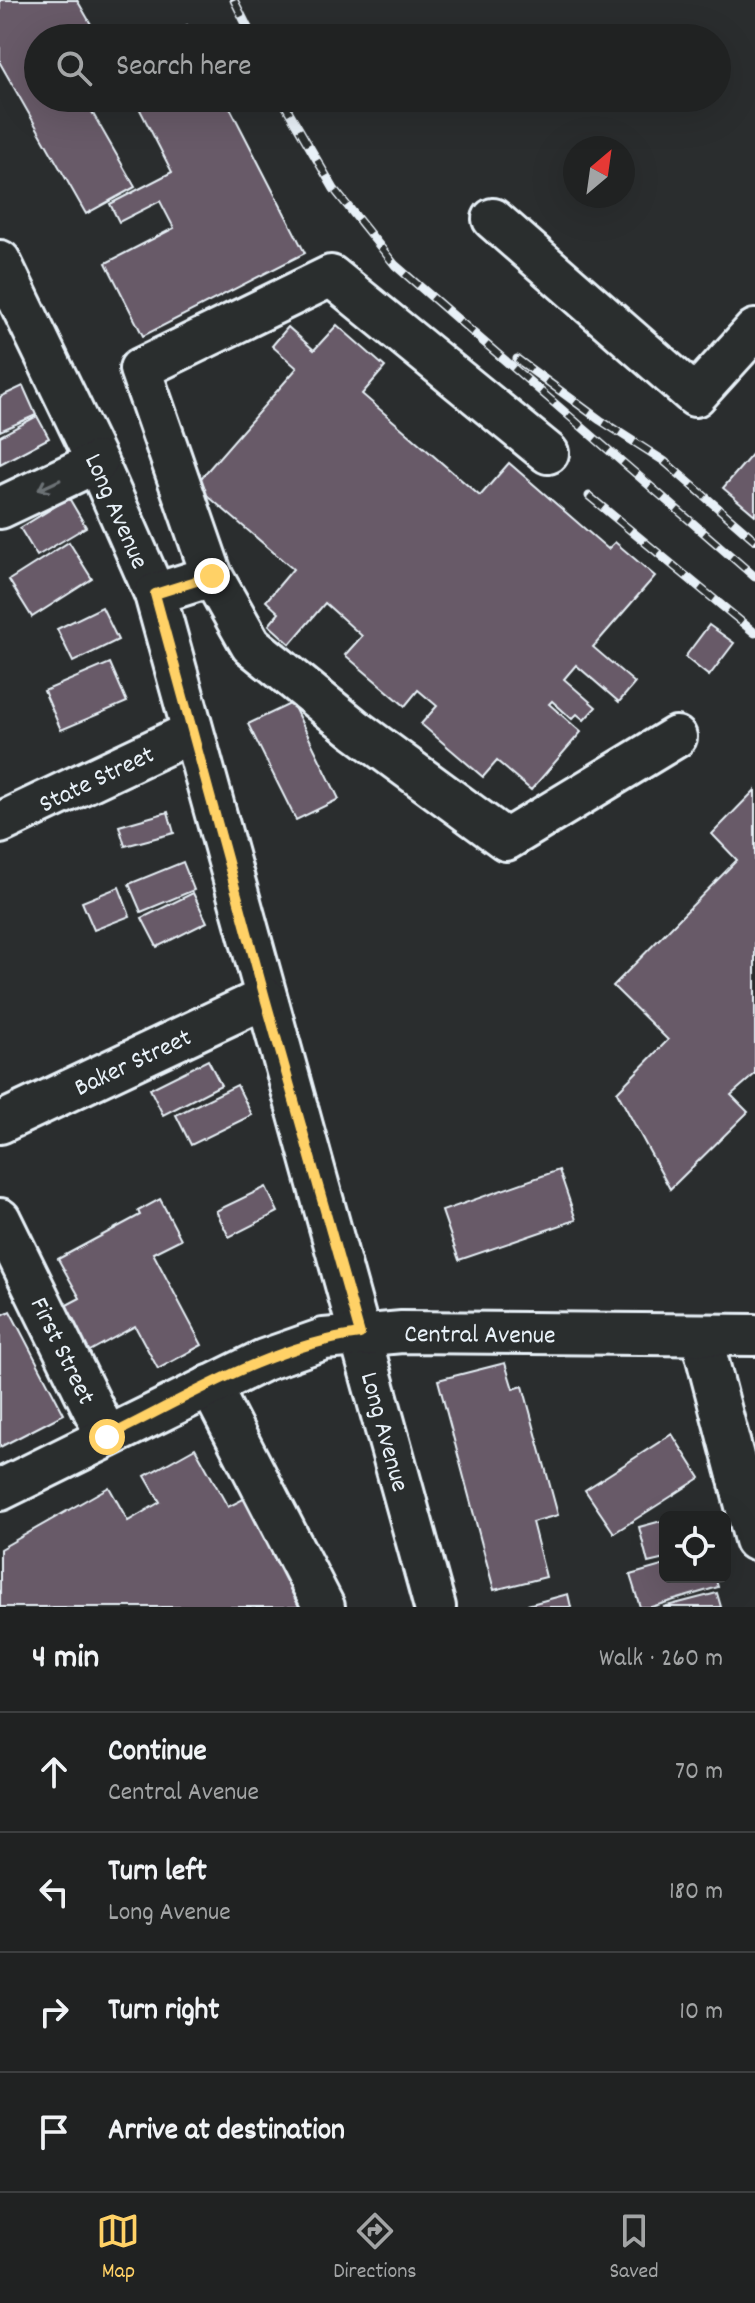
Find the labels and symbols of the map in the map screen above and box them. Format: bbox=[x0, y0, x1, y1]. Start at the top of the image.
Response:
north arrow bbox=[563, 136, 635, 208]
street label: Long Avenue bbox=[73, 448, 157, 575]
one-way arrow bbox=[37, 478, 61, 493]
route end bbox=[194, 558, 230, 594]
street label: State Street bbox=[34, 737, 161, 824]
street label: Baker Street bbox=[69, 1020, 199, 1107]
street label: First Street bbox=[19, 1291, 103, 1412]
street label: Central Avenue bbox=[404, 1317, 556, 1355]
street label: Long Avenue bbox=[349, 1368, 417, 1496]
route start bbox=[89, 1419, 125, 1455]

